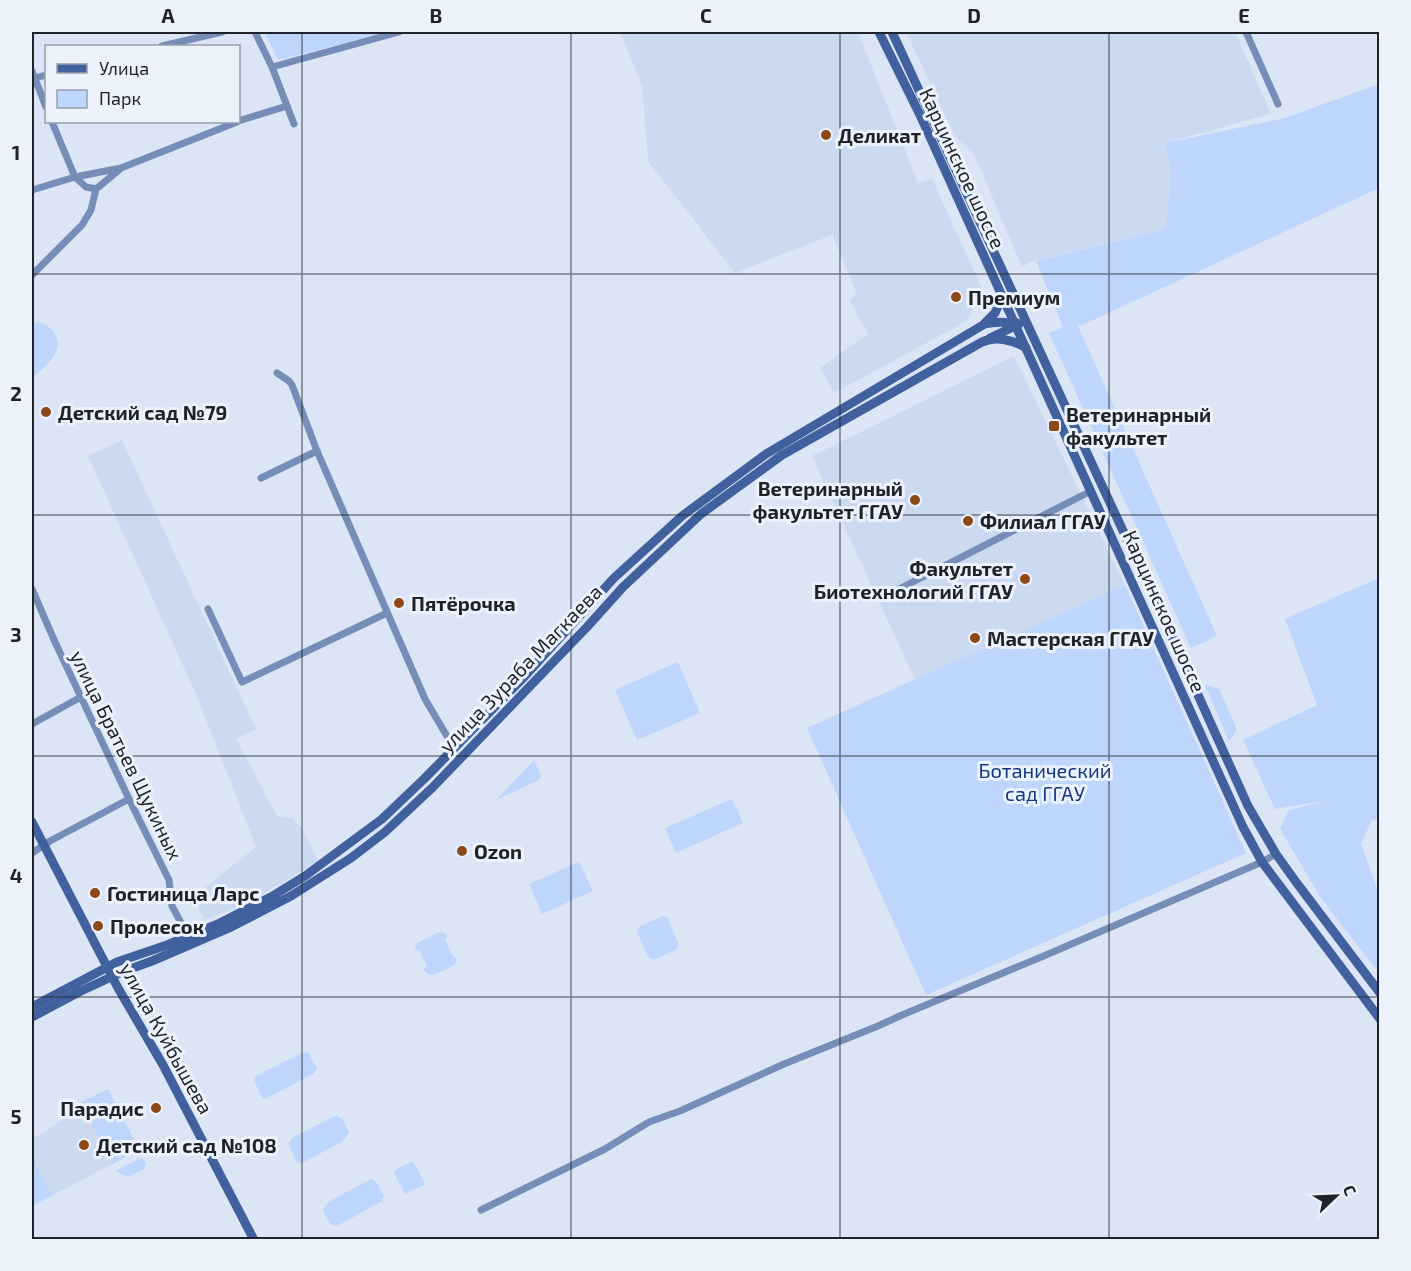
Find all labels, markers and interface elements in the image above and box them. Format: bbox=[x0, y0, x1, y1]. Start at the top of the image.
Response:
text: A bbox=[161, 3, 175, 27]
text: B bbox=[430, 3, 442, 27]
text: C bbox=[700, 3, 712, 27]
text: D bbox=[967, 3, 981, 27]
text: E bbox=[1238, 3, 1250, 27]
legend bbox=[45, 45, 240, 123]
text: Улица bbox=[99, 57, 149, 79]
street label: Карцинское шоссе bbox=[915, 84, 1011, 252]
text: Парк bbox=[99, 87, 141, 109]
place label: Деликат bbox=[838, 123, 921, 147]
marker: Деликат bbox=[819, 128, 833, 142]
text: 1 bbox=[12, 140, 20, 164]
place label: Премиум bbox=[968, 285, 1060, 309]
marker: Премиум bbox=[949, 290, 963, 304]
text: 2 bbox=[10, 381, 22, 405]
place label: Детский сад №79 bbox=[58, 400, 227, 424]
place label: Ветеринарный факультет bbox=[1066, 402, 1211, 449]
marker: Детский сад №79 bbox=[39, 405, 53, 419]
marker: Ветеринарный факультет bbox=[1047, 419, 1061, 433]
place label: Ветеринарный факультет ГГАУ bbox=[753, 476, 903, 523]
marker: Ветеринарный факультет ГГАУ bbox=[908, 493, 922, 507]
place label: Филиал ГГАУ bbox=[980, 509, 1106, 533]
marker: Филиал ГГАУ bbox=[961, 514, 975, 528]
street label: Карцинское шоссе bbox=[1118, 526, 1212, 696]
place label: Факультет Биотехнологий ГГАУ bbox=[814, 556, 1013, 603]
marker: Факультет Биотехнологий ГГАУ bbox=[1018, 572, 1032, 586]
street label: улица Зураба Магкаева bbox=[434, 579, 607, 758]
place label: Пятёрочка bbox=[411, 591, 516, 615]
marker: Пятёрочка bbox=[392, 596, 406, 610]
text: 3 bbox=[10, 622, 22, 646]
place label: Мастерская ГГАУ bbox=[987, 626, 1154, 650]
marker: Мастерская ГГАУ bbox=[968, 631, 982, 645]
street label: улица Братьев Щукиных bbox=[65, 646, 188, 864]
park label: Ботанический сад ГГАУ bbox=[979, 758, 1111, 805]
place label: Ozon bbox=[474, 839, 522, 863]
marker: Ozon bbox=[455, 844, 469, 858]
text: 4 bbox=[10, 863, 23, 887]
place label: Гостиница Ларс bbox=[107, 881, 259, 905]
marker: Гостиница Ларс bbox=[88, 886, 102, 900]
place label: Пролесок bbox=[110, 914, 204, 938]
marker: Пролесок bbox=[91, 919, 105, 933]
street label: улица Куйбышева bbox=[115, 958, 219, 1118]
place label: Парадис bbox=[60, 1096, 144, 1120]
marker: Парадис bbox=[149, 1101, 163, 1115]
text: 5 bbox=[10, 1104, 22, 1128]
place label: Детский сад №108 bbox=[96, 1133, 277, 1157]
marker: Детский сад №108 bbox=[77, 1138, 91, 1152]
north arrow bbox=[1306, 1166, 1366, 1226]
text: С bbox=[1340, 1182, 1361, 1198]

